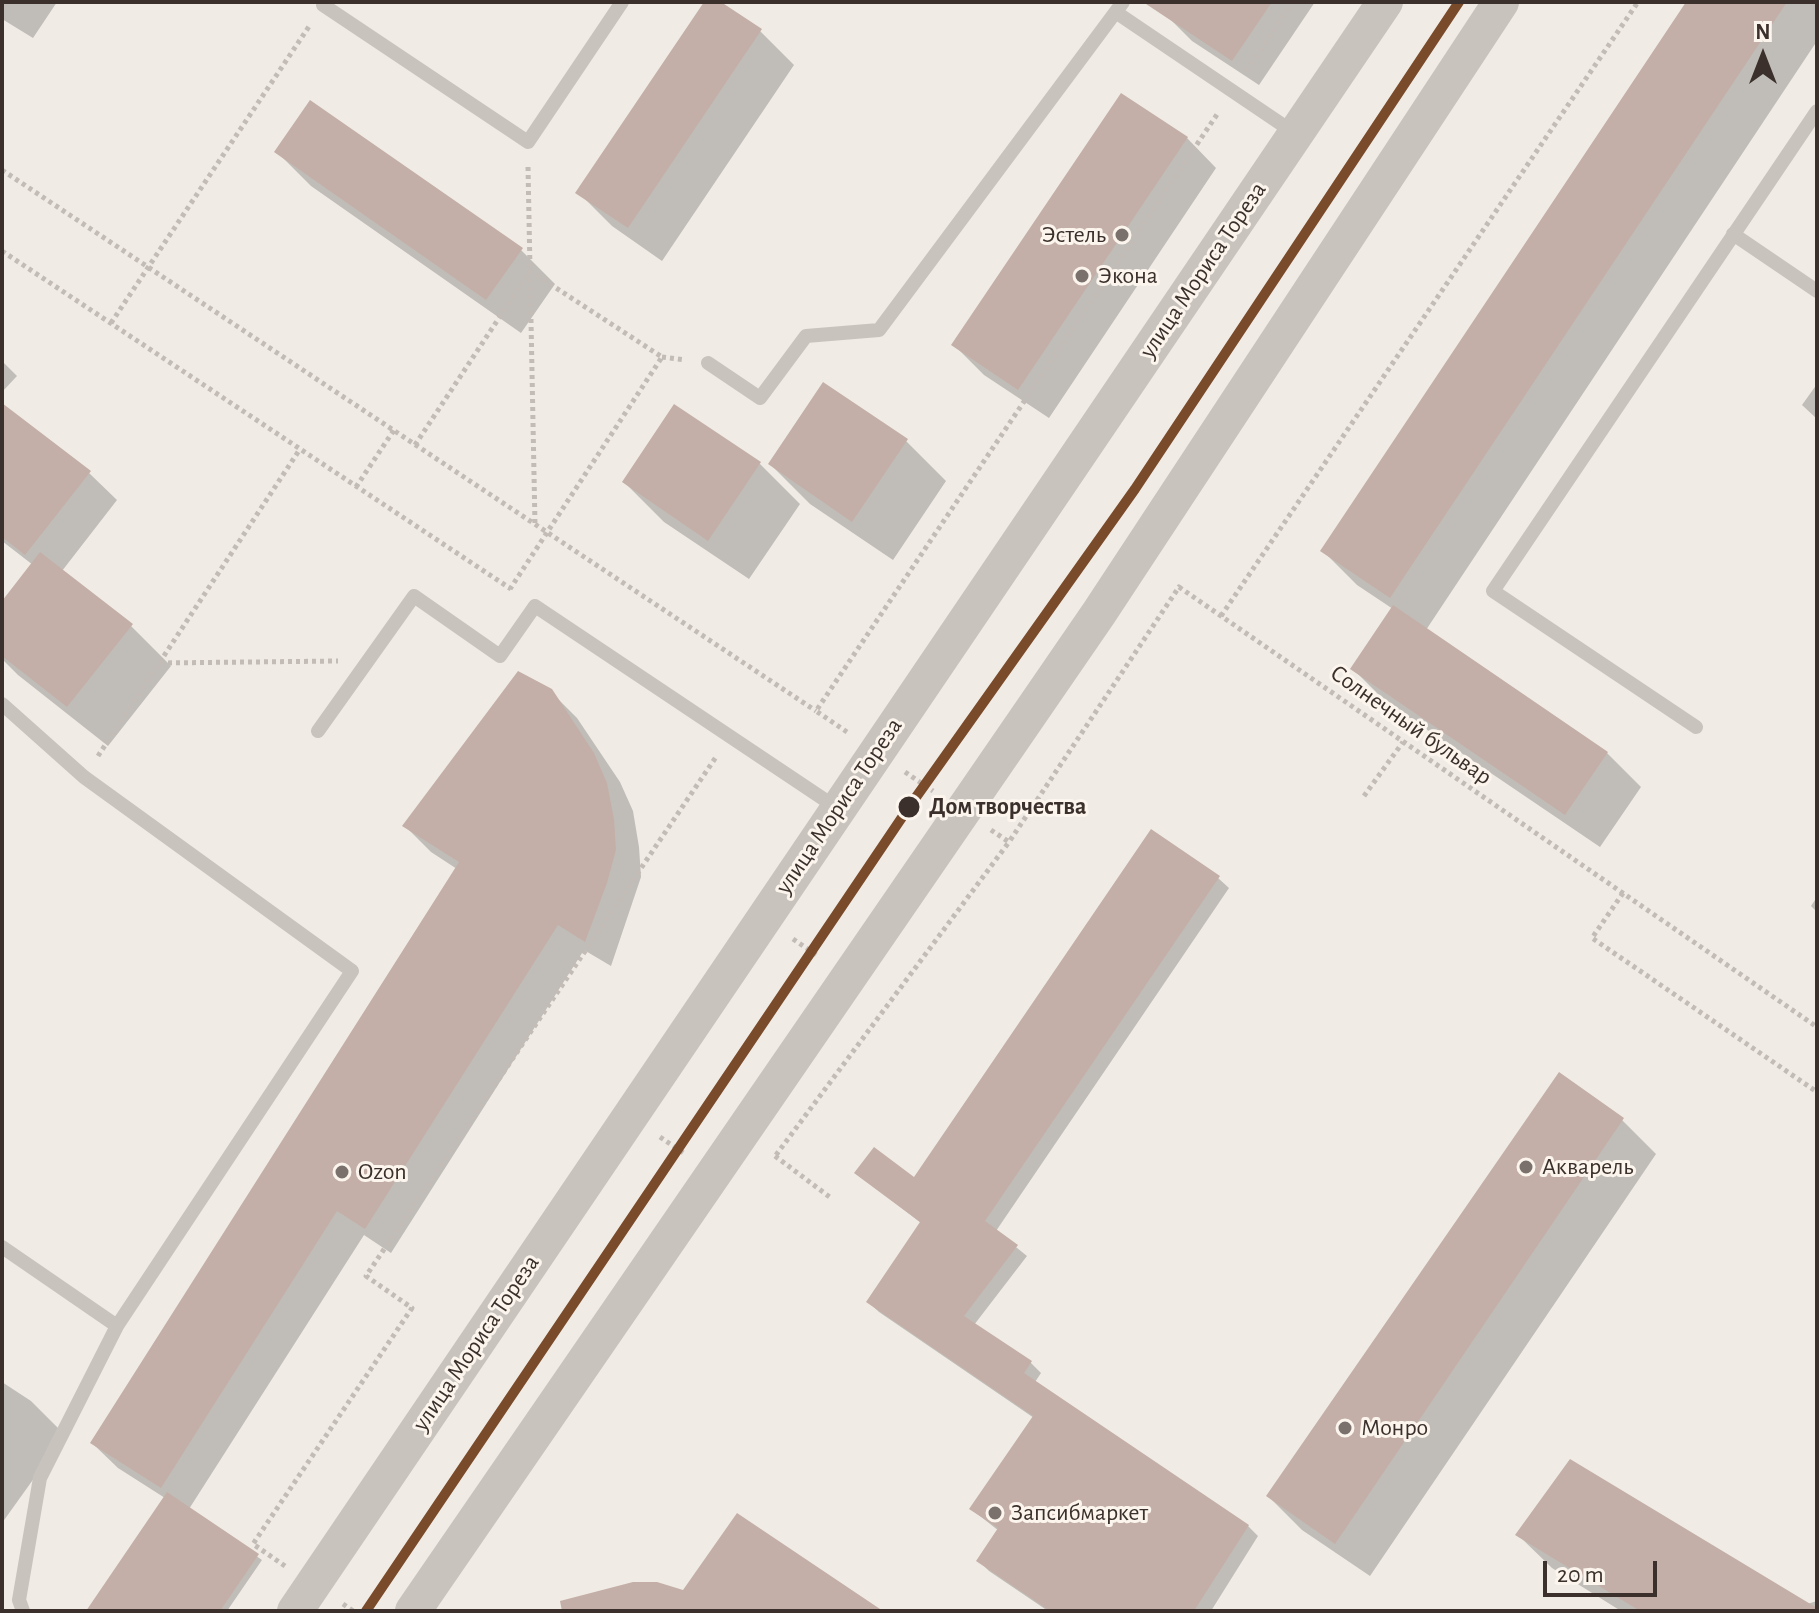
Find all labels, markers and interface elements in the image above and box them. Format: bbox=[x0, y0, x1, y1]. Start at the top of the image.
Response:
north arrow bbox=[1723, 16, 1803, 96]
text: N bbox=[1755, 21, 1771, 43]
street label: улица Мориса Тореза bbox=[1133, 177, 1273, 363]
place label: Эстель bbox=[1042, 221, 1106, 249]
marker: Эстель bbox=[1113, 226, 1131, 244]
place label: Экона bbox=[1098, 262, 1158, 290]
marker: Экона bbox=[1073, 267, 1091, 285]
street label: Солнечный бульвар bbox=[1325, 659, 1497, 791]
street label: улица Мориса Тореза bbox=[769, 713, 909, 899]
place label: Дом творчества bbox=[929, 793, 1086, 821]
marker: Дом творчества bbox=[896, 794, 922, 820]
place label: Акварель bbox=[1542, 1153, 1633, 1181]
place label: Ozon bbox=[358, 1158, 407, 1186]
marker: Акварель bbox=[1517, 1158, 1535, 1176]
marker: Ozon bbox=[333, 1163, 351, 1181]
street label: улица Мориса Тореза bbox=[406, 1250, 546, 1436]
place label: Монро bbox=[1361, 1414, 1428, 1442]
marker: Монро bbox=[1336, 1419, 1354, 1437]
place label: Запсибмаркет bbox=[1011, 1499, 1148, 1527]
marker: Запсибмаркет bbox=[986, 1504, 1004, 1522]
scale bar bbox=[1547, 1545, 1661, 1595]
text: 20 m bbox=[1557, 1563, 1604, 1587]

